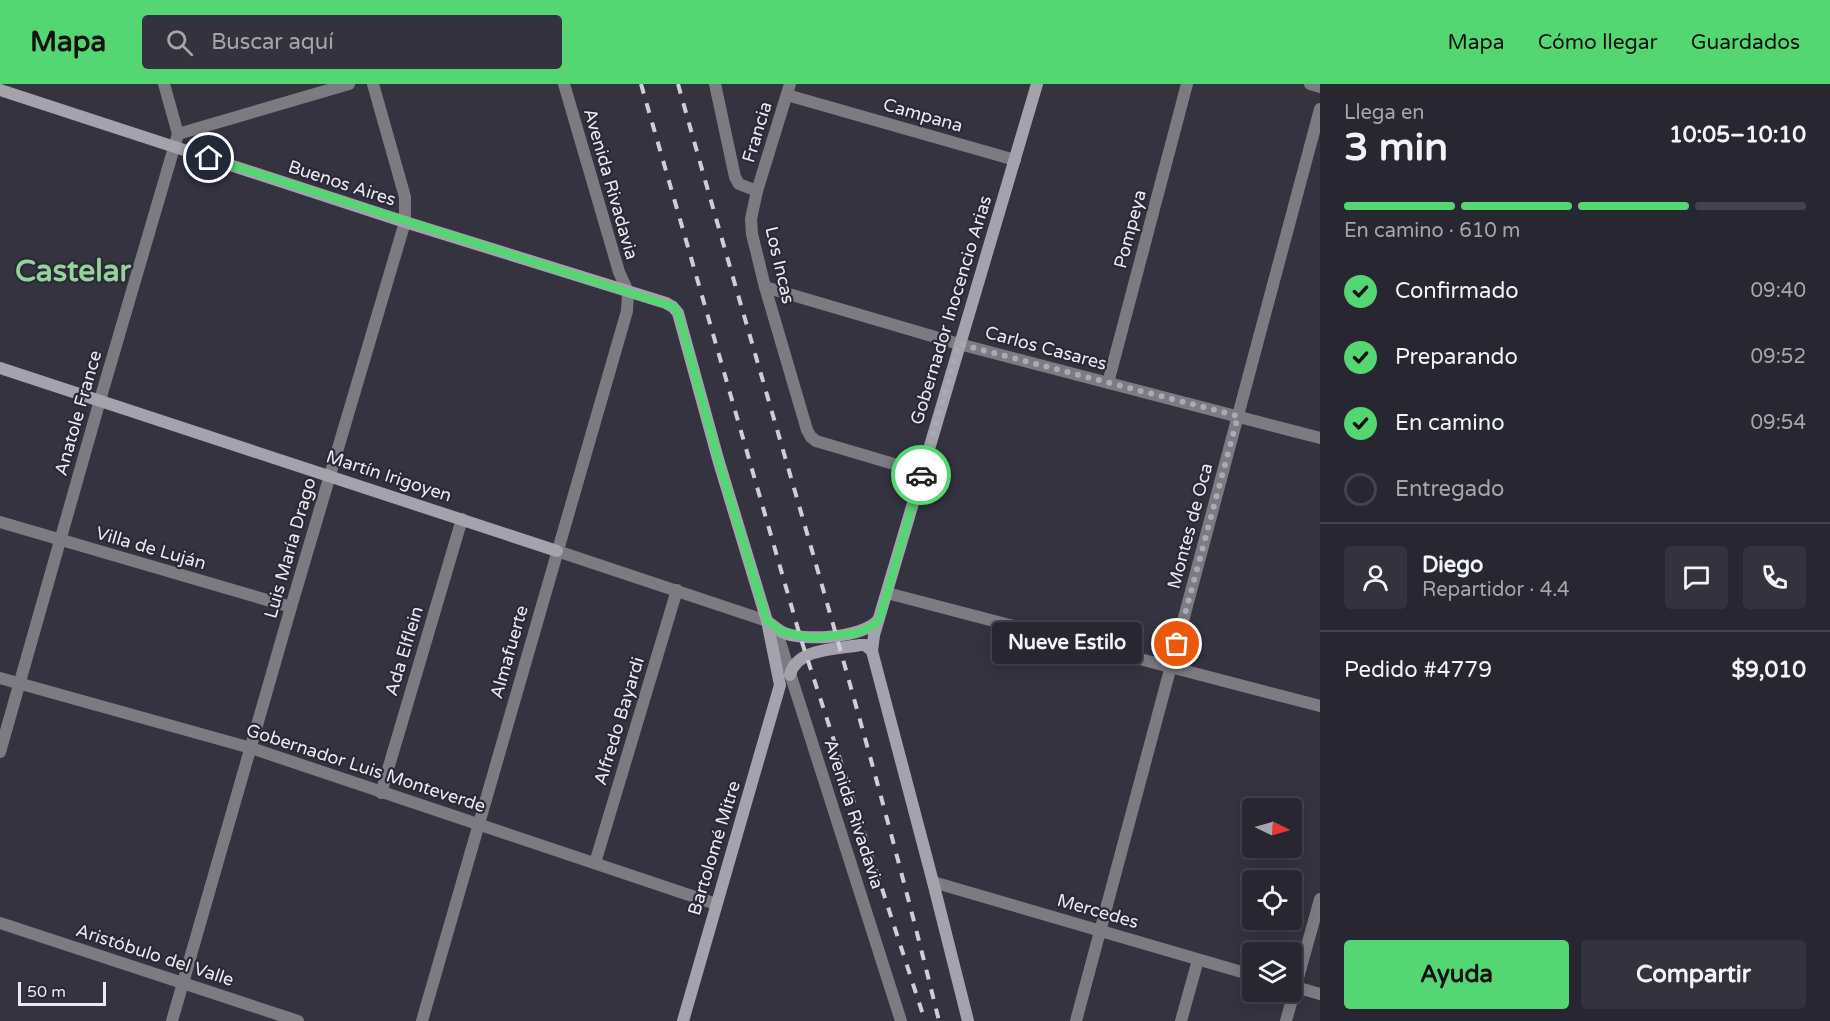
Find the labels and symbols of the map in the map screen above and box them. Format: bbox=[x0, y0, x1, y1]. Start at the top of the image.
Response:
street label: Campana bbox=[881, 93, 965, 137]
street label: Francia bbox=[737, 99, 777, 165]
street label: Avenida Rivadavia bbox=[579, 106, 643, 262]
pin bbox=[183, 132, 234, 183]
street label: Buenos Aires bbox=[285, 155, 399, 211]
street label: Pompeya bbox=[1109, 187, 1151, 271]
street label: Gobernador Inocencio Arias bbox=[906, 193, 996, 427]
street label: Los Incas bbox=[760, 224, 800, 306]
district label: Castelar bbox=[15, 253, 132, 290]
street label: Carlos Casares bbox=[983, 321, 1109, 375]
street label: Anatole France bbox=[50, 348, 106, 478]
street label: Martín Irigoyen bbox=[323, 445, 455, 507]
courier bbox=[891, 445, 951, 505]
street label: Montes de Oca bbox=[1163, 461, 1217, 591]
street label: Luis María Drago bbox=[259, 475, 321, 621]
street label: Villa de Luján bbox=[93, 522, 209, 574]
street label: Almafuerte bbox=[485, 603, 533, 701]
street label: Ada Elflein bbox=[380, 604, 428, 698]
pin bbox=[1151, 618, 1202, 669]
callout: Nueve Estilo bbox=[991, 623, 1141, 665]
street label: Alfredo Bayardi bbox=[589, 654, 649, 788]
street label: Gobernador Luis Monteverde bbox=[243, 719, 489, 817]
street label: Avenida Rivadavia bbox=[819, 736, 889, 892]
street label: Bartolomé Mitre bbox=[683, 778, 745, 918]
north arrow bbox=[1242, 798, 1302, 858]
street label: Mercedes bbox=[1055, 889, 1141, 933]
street label: Aristóbulo del Valle bbox=[73, 919, 237, 991]
scale bar bbox=[18, 979, 106, 1006]

